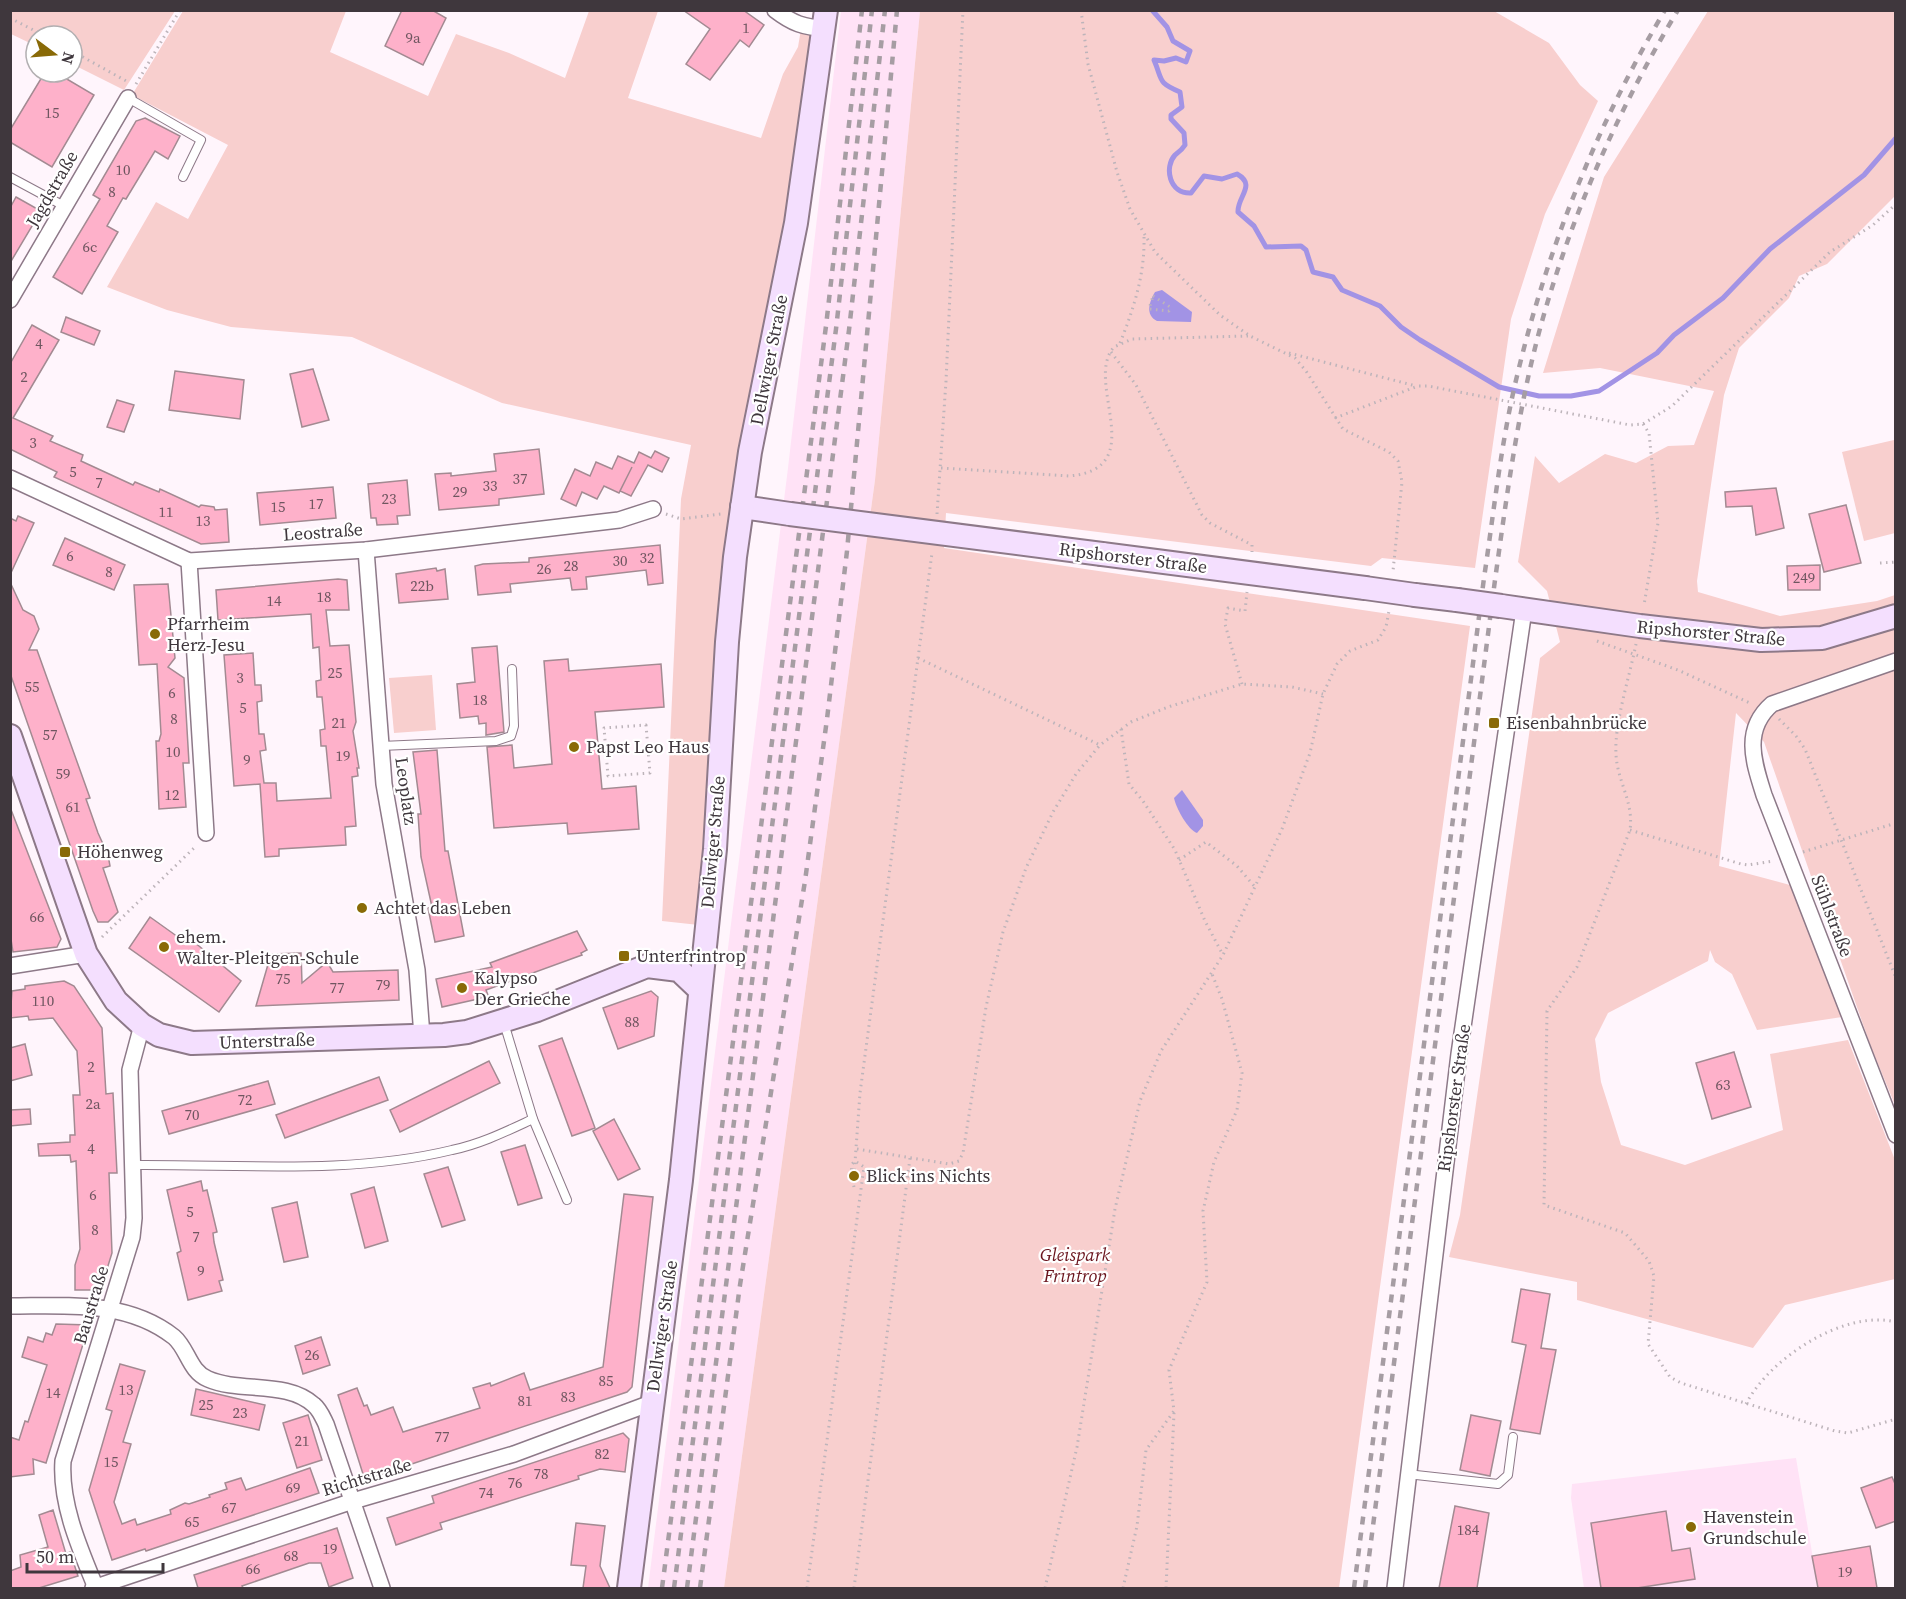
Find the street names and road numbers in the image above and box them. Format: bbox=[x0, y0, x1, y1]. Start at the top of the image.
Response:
street label: Jagdstraße bbox=[19, 146, 84, 233]
street label: Dellwiger Straße bbox=[744, 292, 793, 428]
street label: Leostraße bbox=[282, 516, 364, 547]
street label: Ripshorster Straße bbox=[1058, 536, 1209, 579]
street label: Ripshorster Straße bbox=[1636, 614, 1786, 651]
street label: Leoplatz bbox=[389, 755, 424, 827]
street label: Dellwiger Straße bbox=[694, 775, 731, 909]
street label: Sühlstraße bbox=[1805, 871, 1860, 960]
street label: Ripshorster Straße bbox=[1431, 1022, 1476, 1174]
street label: Unterstraße bbox=[219, 1026, 315, 1055]
street label: Dellwiger Straße bbox=[640, 1258, 683, 1393]
street label: Baustraße bbox=[67, 1262, 114, 1347]
street label: Richtstraße bbox=[319, 1451, 415, 1502]

